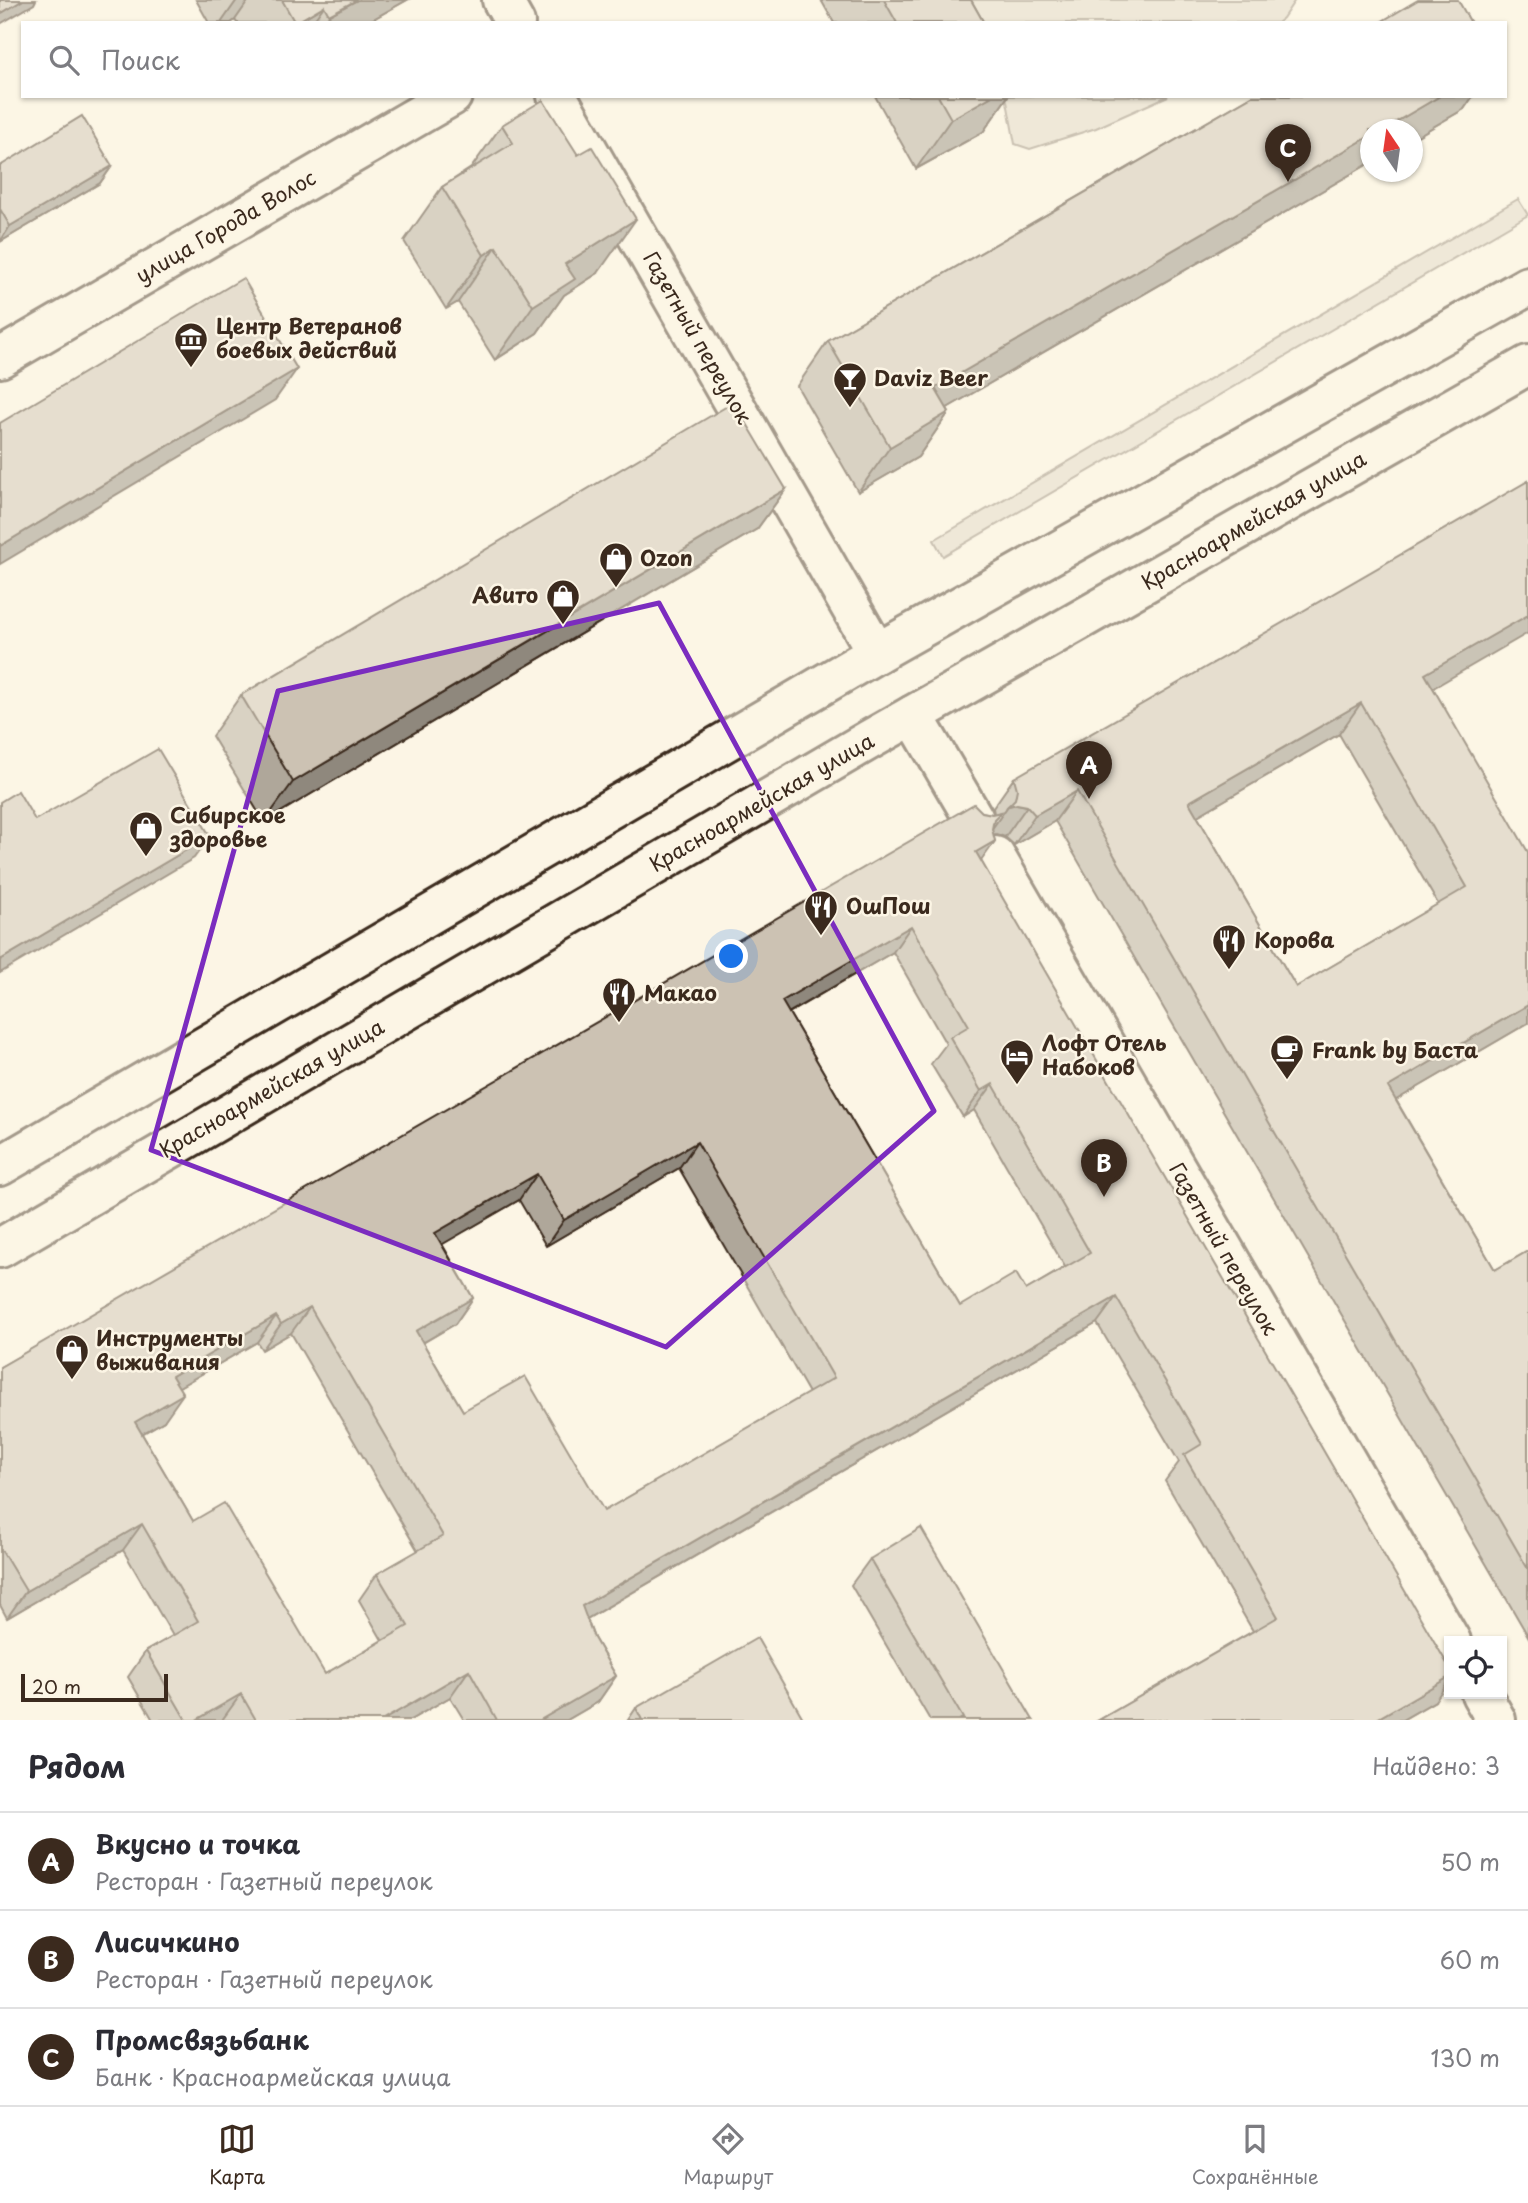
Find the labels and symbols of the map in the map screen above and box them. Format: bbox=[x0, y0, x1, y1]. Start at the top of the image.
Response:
north arrow bbox=[1360, 119, 1423, 182]
pin: C bbox=[1265, 124, 1311, 182]
street label: улица Города Волос bbox=[129, 160, 321, 290]
street label: Газетный переулок bbox=[636, 245, 762, 430]
place label: Центр Ветеранов боевых действий bbox=[216, 309, 402, 365]
museum icon: Центр Ветеранов боевых действий bbox=[172, 320, 210, 369]
bar icon: Daviz Beer bbox=[831, 360, 869, 409]
place label: Daviz Beer bbox=[874, 361, 988, 393]
street label: Красноармейская улица bbox=[1135, 441, 1372, 597]
shop icon: Ozon bbox=[597, 540, 635, 589]
place label: Ozon bbox=[640, 541, 693, 573]
shop icon: Авито bbox=[544, 577, 582, 626]
place label: Авито bbox=[472, 578, 538, 610]
street label: Красноармейская улица bbox=[643, 723, 880, 879]
pin: A bbox=[1066, 741, 1112, 799]
place label: Сибирское здоровье bbox=[169, 798, 286, 854]
shop icon: Сибирское здоровье bbox=[127, 809, 165, 858]
restaurant icon: ОшПош bbox=[802, 888, 840, 937]
place label: ОшПош bbox=[846, 889, 930, 921]
restaurant icon: Корова bbox=[1210, 922, 1248, 971]
place label: Корова bbox=[1254, 923, 1334, 955]
your location bbox=[714, 939, 748, 973]
restaurant icon: Макао bbox=[600, 975, 638, 1024]
place label: Макао bbox=[644, 976, 717, 1008]
street label: Красноармейская улица bbox=[153, 1009, 390, 1165]
place label: Лофт Отель Набоков bbox=[1042, 1026, 1166, 1082]
cafe icon: Frank by Баста bbox=[1268, 1032, 1306, 1081]
place label: Frank by Баста bbox=[1312, 1033, 1479, 1065]
hotel icon: Лофт Отель Набоков bbox=[998, 1037, 1036, 1086]
pin: B bbox=[1081, 1139, 1127, 1197]
street label: Газетный переулок bbox=[1162, 1156, 1288, 1341]
place label: Инструменты выживания bbox=[96, 1321, 243, 1377]
shop icon: Инструменты выживания bbox=[53, 1332, 91, 1381]
scale bar bbox=[21, 1671, 168, 1703]

